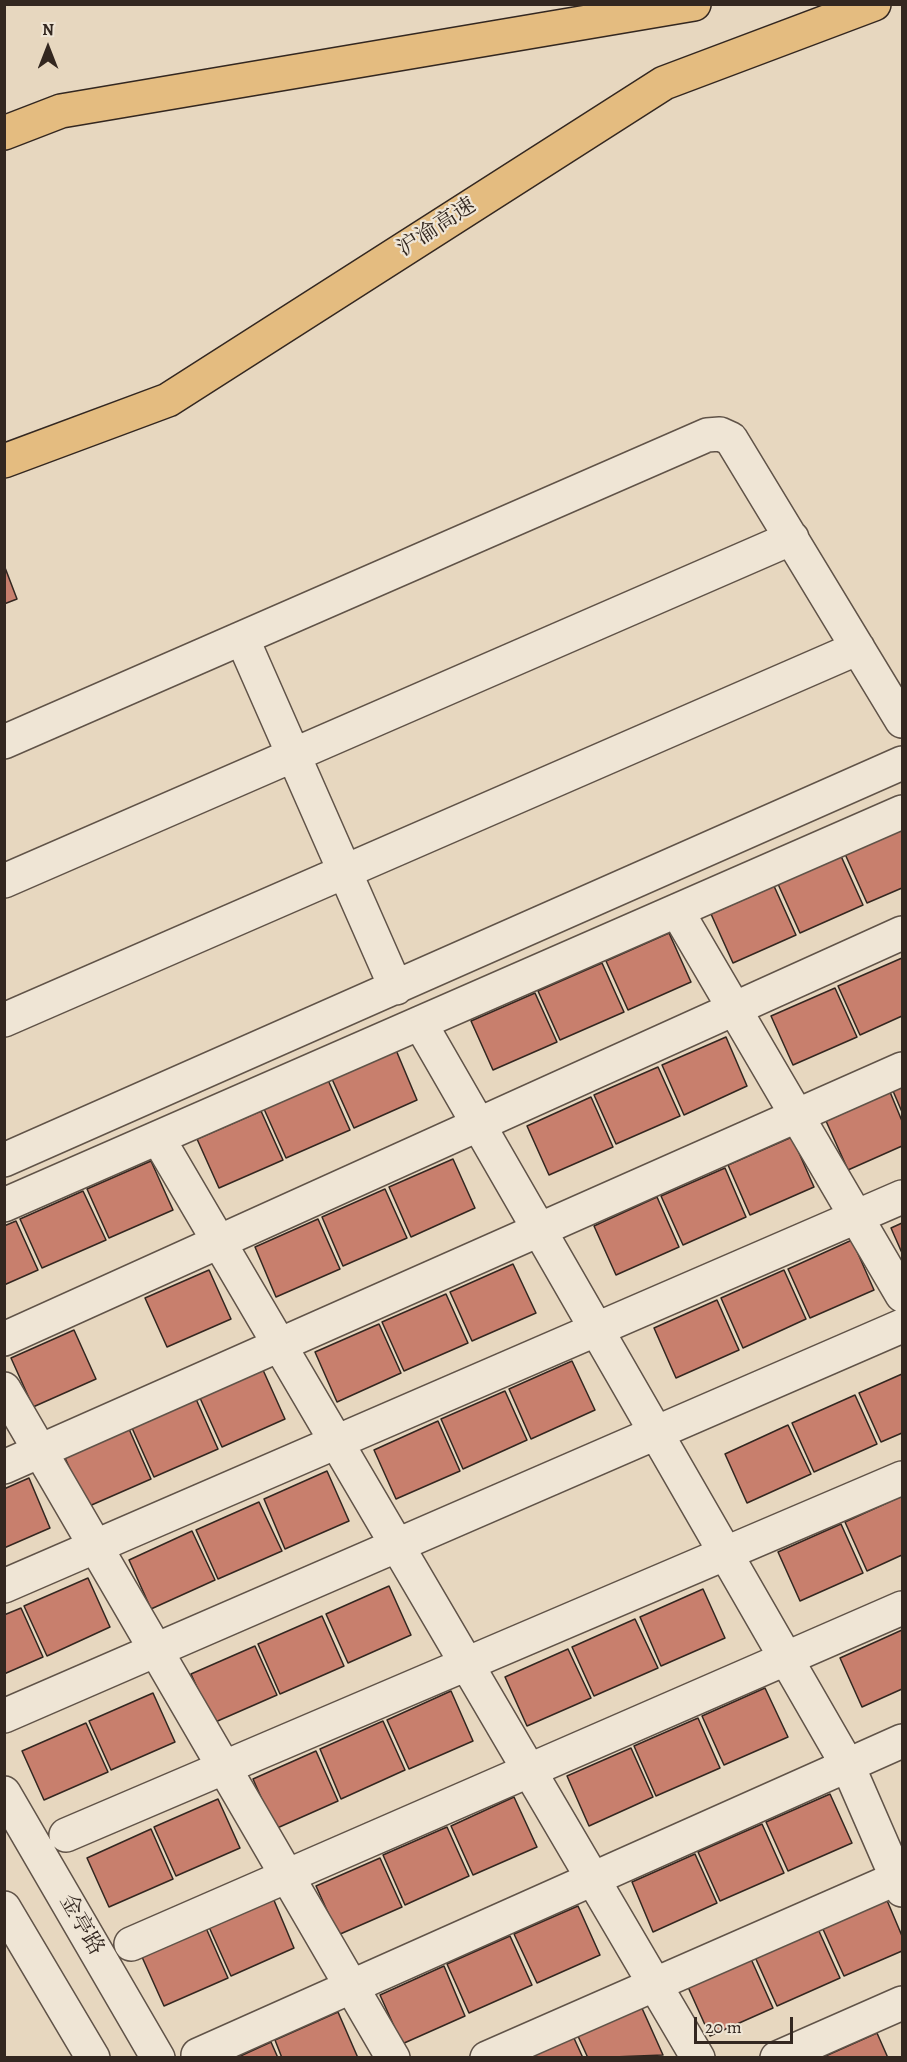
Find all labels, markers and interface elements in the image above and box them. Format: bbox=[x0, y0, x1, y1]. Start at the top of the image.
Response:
north arrow bbox=[18, 18, 78, 78]
text: N bbox=[42, 19, 54, 41]
street label: 沪渝高速 bbox=[393, 193, 481, 263]
street label: 金亭路 bbox=[53, 1890, 109, 1960]
scale bar bbox=[697, 2005, 796, 2043]
text: 20 m bbox=[705, 2015, 742, 2039]

